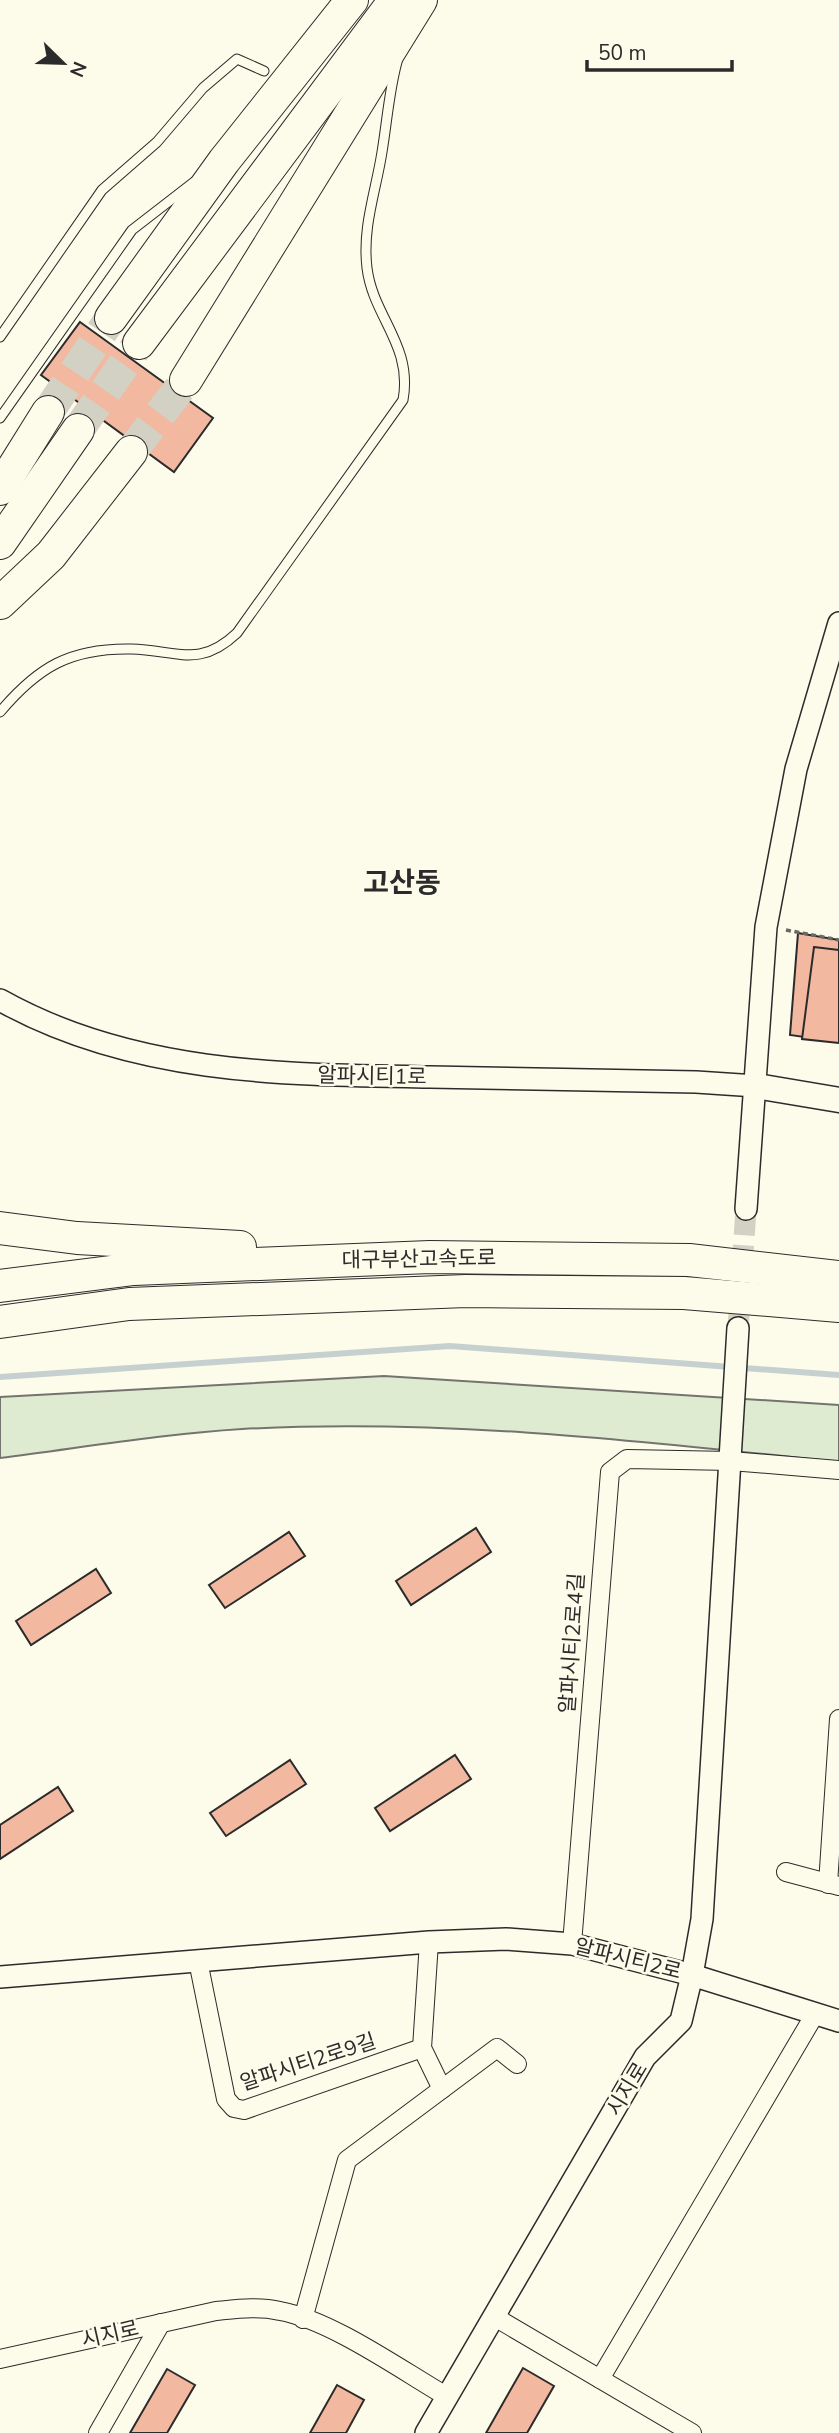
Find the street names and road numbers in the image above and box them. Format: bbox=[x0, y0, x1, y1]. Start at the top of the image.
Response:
street label: 알파시티1로 bbox=[317, 1061, 427, 1091]
street label: 대구부산고속도로 bbox=[341, 1244, 497, 1274]
street label: 알파시티2로4길 bbox=[553, 1572, 591, 1714]
street label: 알파시티2로 bbox=[572, 1932, 684, 1986]
street label: 알파시티2로9길 bbox=[237, 2027, 379, 2097]
street label: 시지로 bbox=[600, 2057, 654, 2121]
street label: 시지로 bbox=[79, 2314, 141, 2354]

